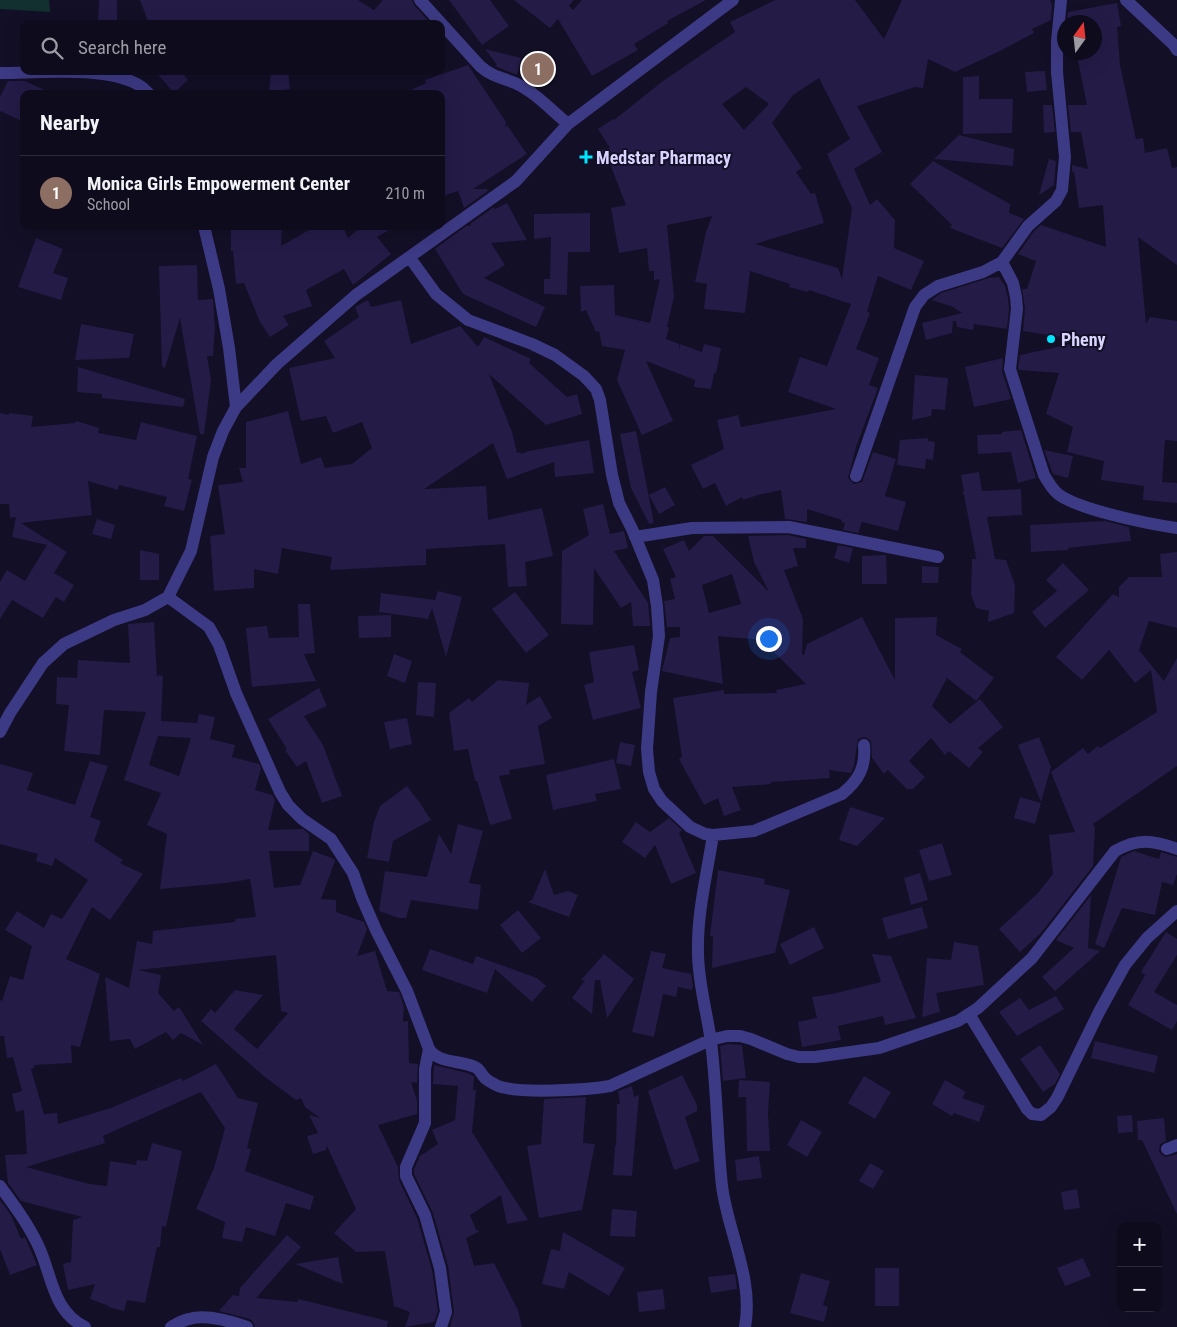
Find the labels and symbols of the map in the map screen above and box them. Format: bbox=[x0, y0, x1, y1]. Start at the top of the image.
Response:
north arrow bbox=[1057, 15, 1102, 60]
pin: 1 bbox=[522, 50, 554, 88]
place label: Medstar Pharmacy bbox=[596, 147, 731, 168]
marker: Medstar Pharmacy bbox=[580, 151, 592, 163]
place label: Pheny bbox=[1061, 329, 1106, 350]
marker: Pheny bbox=[1045, 333, 1057, 345]
your location bbox=[756, 626, 782, 652]

